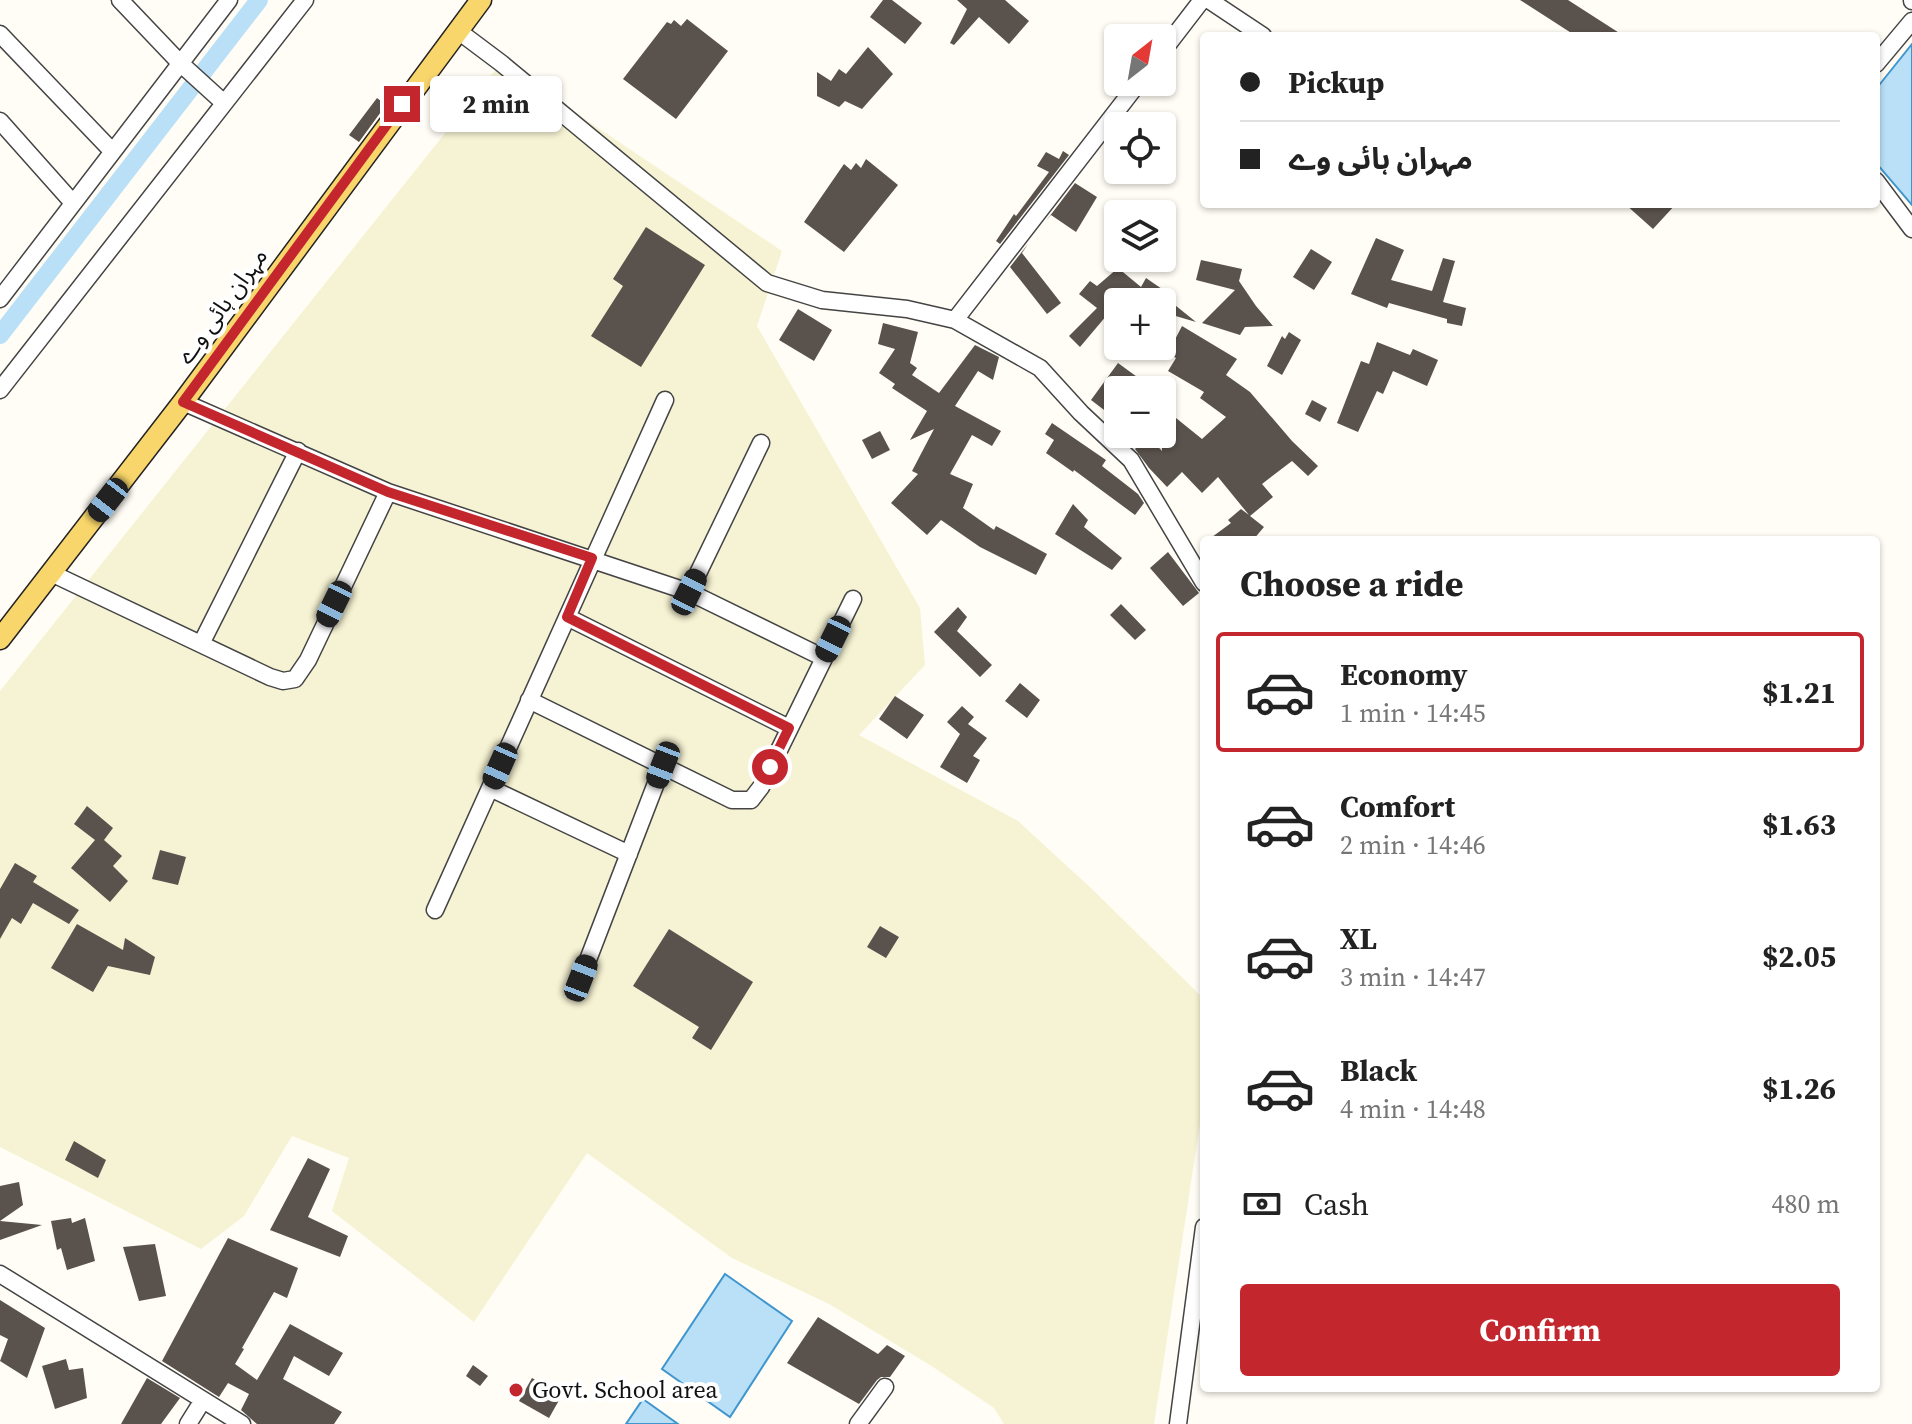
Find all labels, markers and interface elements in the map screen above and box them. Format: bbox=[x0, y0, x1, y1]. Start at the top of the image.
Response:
north arrow bbox=[1104, 24, 1176, 96]
map controls bbox=[1104, 24, 1176, 448]
text: Pickup bbox=[1288, 62, 1384, 103]
callout: 2 min bbox=[430, 76, 562, 132]
route end bbox=[384, 86, 420, 122]
text: 2 min bbox=[462, 86, 530, 122]
button: locate bbox=[1104, 112, 1176, 184]
text: مہران ہائی وے bbox=[1288, 138, 1473, 179]
button: layers bbox=[1104, 200, 1176, 272]
street label: مہران ہائی وے bbox=[168, 241, 275, 371]
button: + bbox=[1104, 288, 1176, 360]
button: − bbox=[1104, 376, 1176, 448]
car bbox=[84, 474, 132, 526]
text: Choose a ride bbox=[1240, 559, 1463, 608]
car bbox=[668, 565, 710, 619]
car bbox=[313, 577, 355, 631]
car bbox=[812, 612, 854, 666]
text: Economy bbox=[1340, 654, 1468, 695]
icon: car bbox=[1244, 656, 1316, 728]
text: $1.21 bbox=[1762, 672, 1836, 713]
text: 1 min · 14:45 bbox=[1340, 695, 1486, 731]
car bbox=[643, 738, 683, 792]
car bbox=[479, 739, 521, 793]
route start bbox=[752, 749, 788, 785]
text: Comfort bbox=[1340, 786, 1455, 827]
icon: car bbox=[1244, 788, 1316, 860]
text: $1.63 bbox=[1762, 804, 1836, 845]
text: 2 min · 14:46 bbox=[1340, 827, 1486, 863]
text: XL bbox=[1340, 918, 1377, 959]
icon: car bbox=[1244, 920, 1316, 992]
text: $2.05 bbox=[1762, 936, 1836, 977]
car bbox=[561, 951, 601, 1005]
text: 3 min · 14:47 bbox=[1340, 959, 1486, 995]
text: Black bbox=[1340, 1050, 1417, 1091]
icon: car bbox=[1244, 1052, 1316, 1124]
text: $1.26 bbox=[1762, 1068, 1836, 1109]
text: 4 min · 14:48 bbox=[1340, 1091, 1486, 1127]
icon: cash bbox=[1240, 1182, 1284, 1226]
text: Cash bbox=[1304, 1184, 1369, 1225]
text: 480 m bbox=[1772, 1186, 1840, 1222]
button: Confirm bbox=[1240, 1284, 1840, 1376]
place label: Govt. School area bbox=[532, 1373, 719, 1406]
marker: Govt. School area bbox=[507, 1381, 525, 1399]

